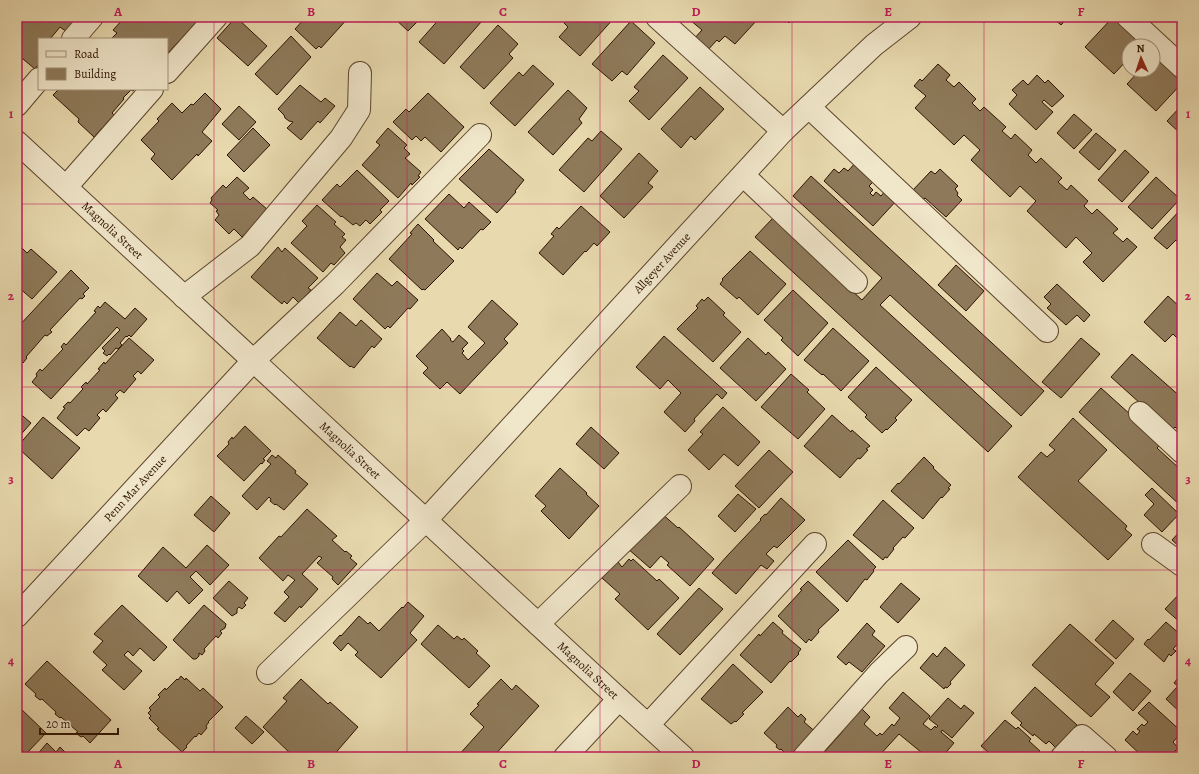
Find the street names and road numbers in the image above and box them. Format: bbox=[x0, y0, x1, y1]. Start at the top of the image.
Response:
street label: Magnolia Street bbox=[78, 198, 147, 263]
street label: Allgeyer Avenue bbox=[629, 229, 694, 297]
street label: Magnolia Street bbox=[316, 418, 384, 483]
street label: Penn Mar Avenue bbox=[100, 452, 170, 525]
street label: Magnolia Street bbox=[554, 638, 622, 703]

